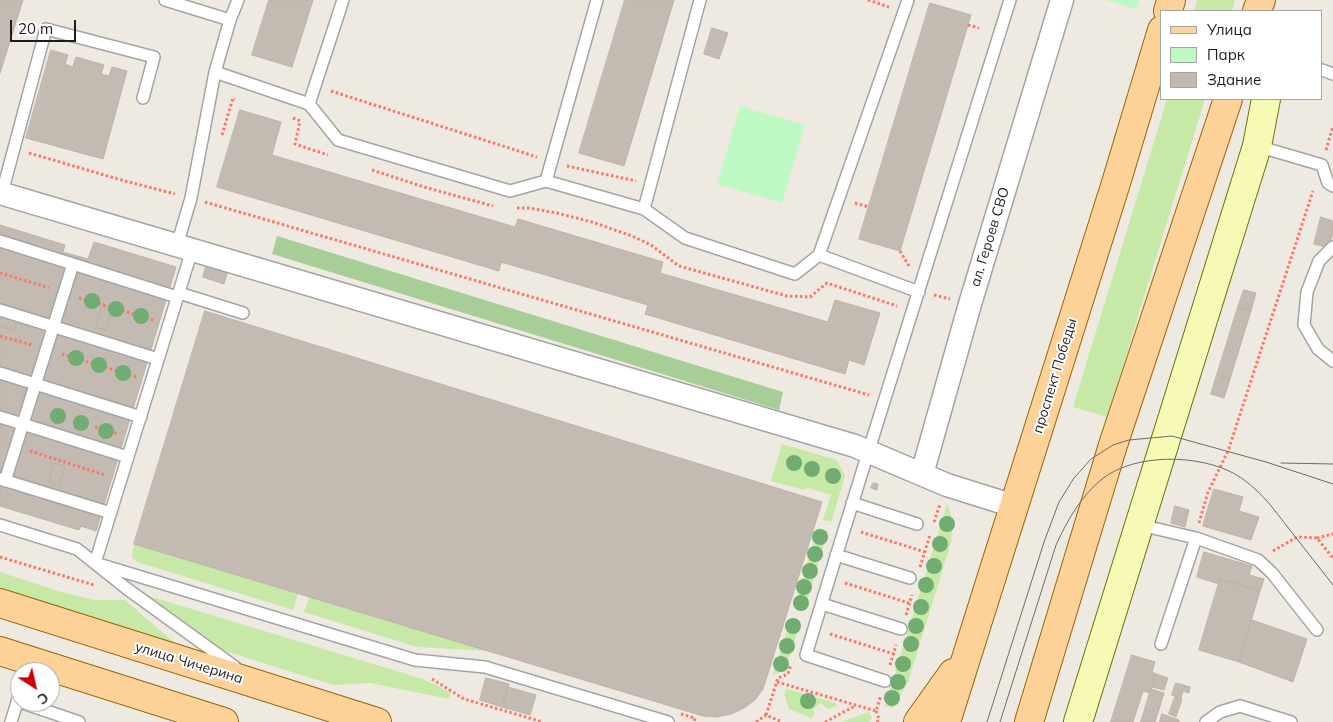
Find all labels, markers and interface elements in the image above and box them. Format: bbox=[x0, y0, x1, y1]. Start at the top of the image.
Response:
scale bar bbox=[12, 10, 79, 42]
legend bbox=[1160, 10, 1323, 100]
text: 20 m bbox=[18, 19, 53, 38]
text: Улица bbox=[1207, 20, 1252, 39]
text: Парк bbox=[1207, 45, 1245, 64]
text: Здание bbox=[1207, 70, 1261, 89]
street label: ал. Героев СВО bbox=[967, 185, 1013, 289]
street label: проспект Победы bbox=[1030, 316, 1080, 436]
street label: улица Чичерина bbox=[133, 639, 245, 687]
north arrow bbox=[10, 662, 60, 712]
text: С bbox=[34, 688, 52, 709]

